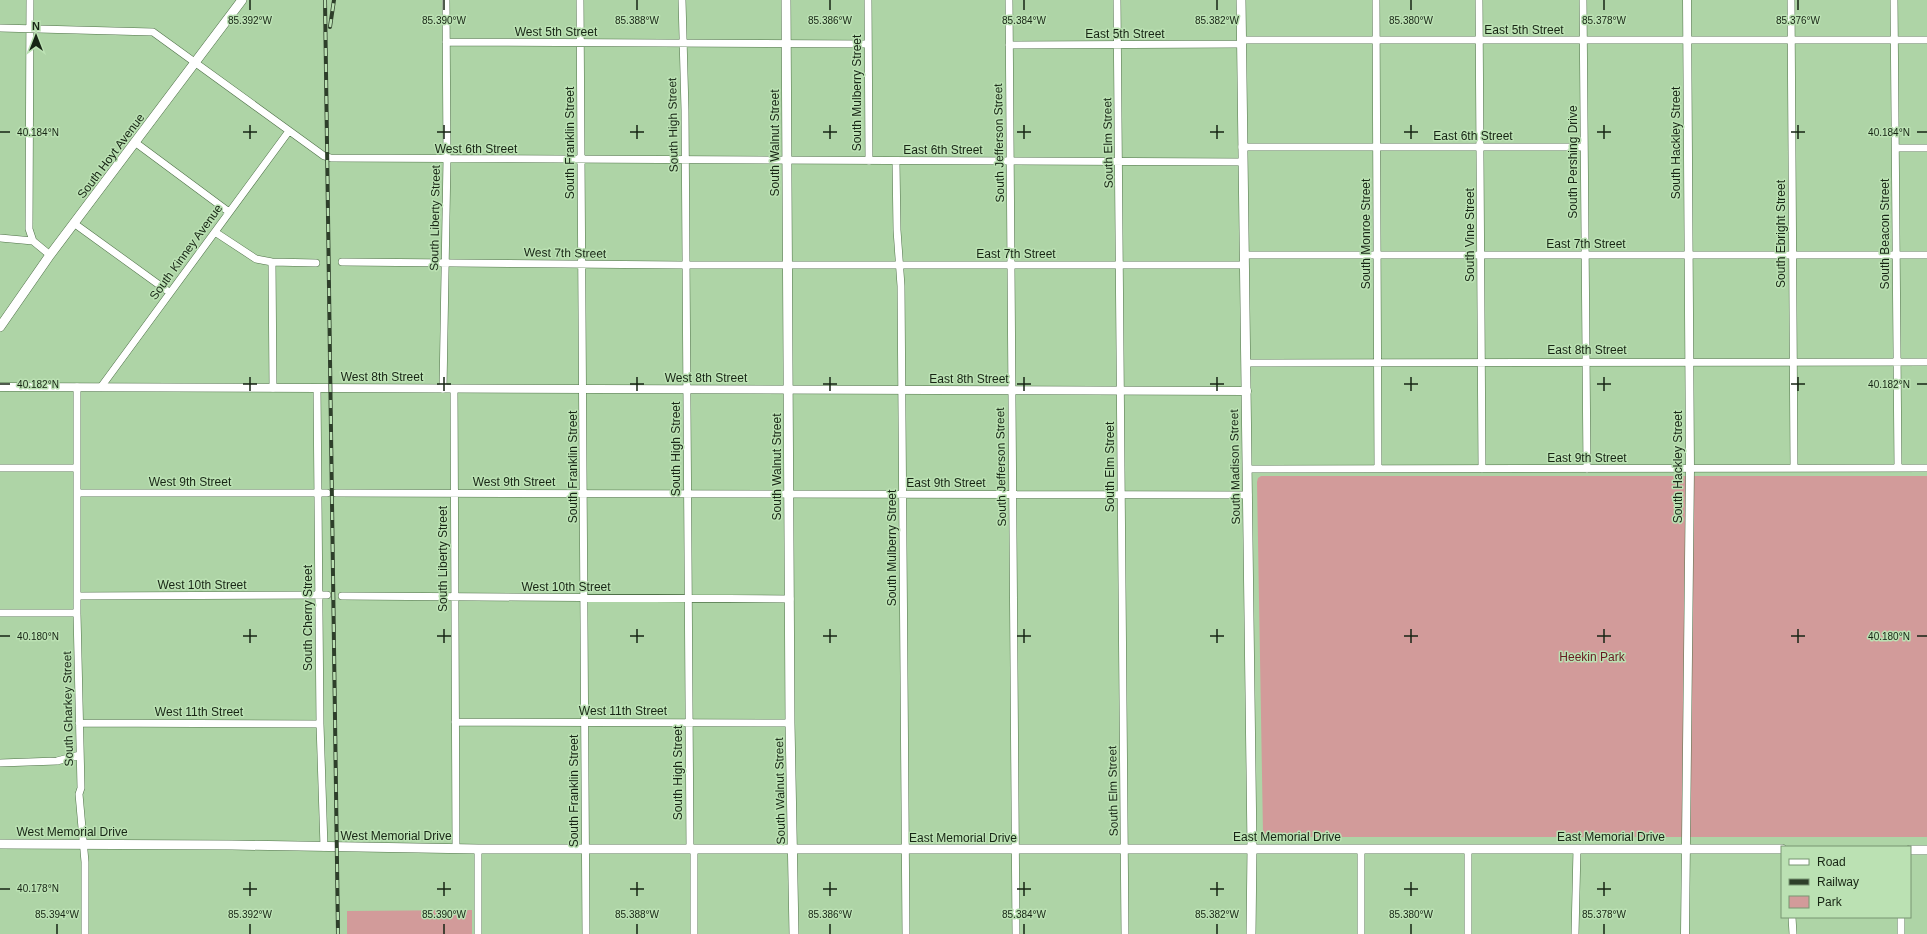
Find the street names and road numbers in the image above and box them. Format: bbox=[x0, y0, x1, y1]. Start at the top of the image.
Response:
street label: East 5th Street bbox=[1484, 23, 1564, 37]
street label: West 5th Street bbox=[515, 25, 598, 39]
street label: East 5th Street bbox=[1085, 27, 1165, 41]
street label: South Mulberry Street bbox=[850, 34, 864, 151]
street label: South High Street bbox=[665, 77, 681, 172]
street label: South Jefferson Street bbox=[991, 83, 1007, 203]
street label: South Franklin Street bbox=[563, 86, 577, 199]
street label: South Hackley Street bbox=[1669, 86, 1683, 199]
street label: South Walnut Street bbox=[768, 89, 782, 196]
street label: South Elm Street bbox=[1100, 97, 1116, 188]
street label: South Pershing Drive bbox=[1566, 105, 1580, 219]
street label: South Hoyt Avenue bbox=[75, 111, 148, 201]
street label: East 6th Street bbox=[1433, 129, 1513, 143]
street label: West 6th Street bbox=[435, 142, 518, 156]
street label: East 6th Street bbox=[903, 143, 983, 157]
street label: South Liberty Street bbox=[427, 164, 443, 271]
street label: South Monroe Street bbox=[1359, 178, 1373, 289]
street label: South Beacon Street bbox=[1878, 178, 1892, 289]
street label: South Ebright Street bbox=[1774, 179, 1788, 288]
street label: South Vine Street bbox=[1463, 187, 1477, 282]
street label: South Kinney Avenue bbox=[147, 201, 226, 302]
street label: East 7th Street bbox=[1546, 237, 1626, 251]
street label: West 7th Street bbox=[524, 245, 607, 261]
street label: East 7th Street bbox=[976, 247, 1056, 261]
street label: East 8th Street bbox=[1547, 343, 1627, 357]
street label: West 8th Street bbox=[341, 370, 424, 384]
street label: West 8th Street bbox=[665, 371, 748, 385]
street label: East 8th Street bbox=[929, 372, 1009, 386]
street label: South High Street bbox=[669, 401, 683, 496]
street label: South Jefferson Street bbox=[993, 407, 1009, 527]
street label: South Madison Street bbox=[1227, 409, 1243, 525]
street label: South Franklin Street bbox=[566, 410, 580, 523]
street label: South Hackley Street bbox=[1671, 410, 1685, 523]
street label: South Walnut Street bbox=[770, 413, 784, 520]
street label: South Elm Street bbox=[1103, 421, 1117, 512]
street label: East 9th Street bbox=[1547, 451, 1627, 465]
street label: West 9th Street bbox=[149, 475, 232, 489]
street label: West 9th Street bbox=[473, 475, 556, 489]
street label: East 9th Street bbox=[906, 476, 986, 490]
street label: South Mulberry Street bbox=[885, 489, 899, 606]
street label: South Liberty Street bbox=[436, 505, 450, 612]
street label: South Cherry Street bbox=[301, 564, 315, 671]
street label: West 10th Street bbox=[157, 578, 247, 592]
street label: West 10th Street bbox=[521, 580, 611, 594]
street label: South Gharkey Street bbox=[60, 651, 76, 767]
street label: West 11th Street bbox=[579, 704, 668, 718]
street label: West 11th Street bbox=[155, 705, 244, 719]
street label: South High Street bbox=[671, 725, 685, 820]
street label: South Franklin Street bbox=[567, 734, 581, 847]
street label: South Walnut Street bbox=[772, 737, 788, 845]
street label: South Elm Street bbox=[1105, 745, 1121, 836]
street label: West Memorial Drive bbox=[16, 825, 128, 839]
street label: West Memorial Drive bbox=[340, 829, 452, 843]
street label: East Memorial Drive bbox=[1233, 830, 1341, 844]
street label: East Memorial Drive bbox=[1557, 830, 1665, 844]
street label: East Memorial Drive bbox=[909, 831, 1017, 845]

